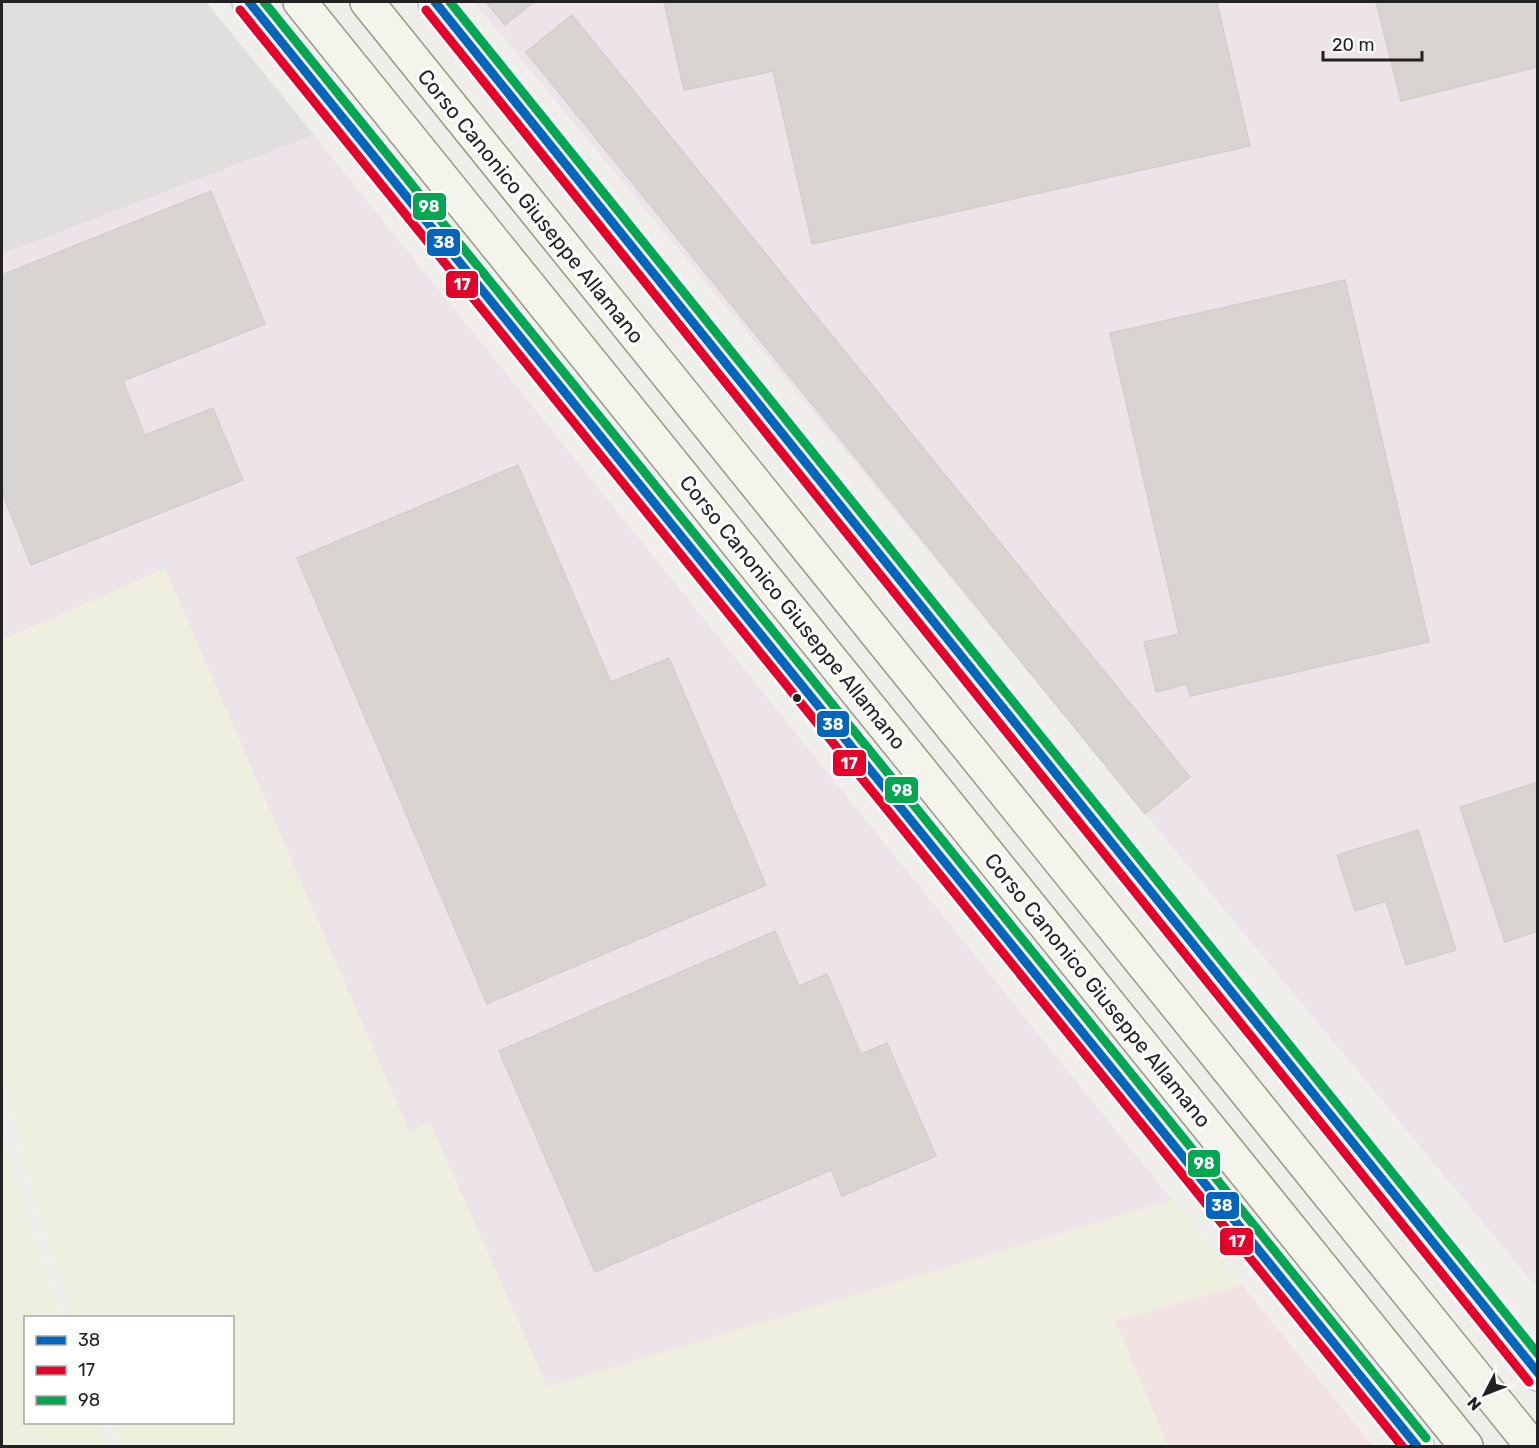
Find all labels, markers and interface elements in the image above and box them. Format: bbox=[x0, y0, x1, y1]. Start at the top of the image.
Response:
scale bar bbox=[1323, 24, 1422, 62]
text: 20 m bbox=[1332, 34, 1374, 56]
street label: Corso Canonico Giuseppe Allamano bbox=[413, 64, 649, 348]
line badge: 98 bbox=[412, 192, 447, 221]
text: 98 bbox=[418, 197, 440, 216]
line badge: 38 bbox=[426, 228, 461, 257]
text: 38 bbox=[433, 233, 455, 252]
line badge: 17 bbox=[445, 270, 479, 299]
text: 17 bbox=[453, 275, 471, 294]
street label: Corso Canonico Giuseppe Allamano bbox=[675, 470, 911, 754]
unlabelled marker bbox=[791, 692, 803, 704]
line badge: 38 bbox=[816, 710, 850, 738]
text: 38 bbox=[822, 715, 844, 734]
line badge: 17 bbox=[832, 749, 867, 777]
text: 17 bbox=[840, 754, 858, 773]
line badge: 98 bbox=[884, 776, 919, 804]
text: 98 bbox=[891, 781, 913, 800]
street label: Corso Canonico Giuseppe Allamano bbox=[980, 848, 1216, 1132]
line badge: 98 bbox=[1187, 1149, 1221, 1178]
text: 98 bbox=[1193, 1154, 1215, 1173]
line badge: 38 bbox=[1205, 1191, 1240, 1220]
text: 38 bbox=[1211, 1196, 1233, 1215]
line badge: 17 bbox=[1219, 1227, 1254, 1256]
text: 17 bbox=[1228, 1232, 1246, 1251]
legend bbox=[24, 1316, 234, 1424]
text: 38 bbox=[78, 1329, 100, 1351]
text: 17 bbox=[78, 1359, 95, 1381]
north arrow bbox=[1455, 1364, 1515, 1424]
text: 98 bbox=[78, 1389, 100, 1411]
text: N bbox=[1463, 1393, 1485, 1414]

